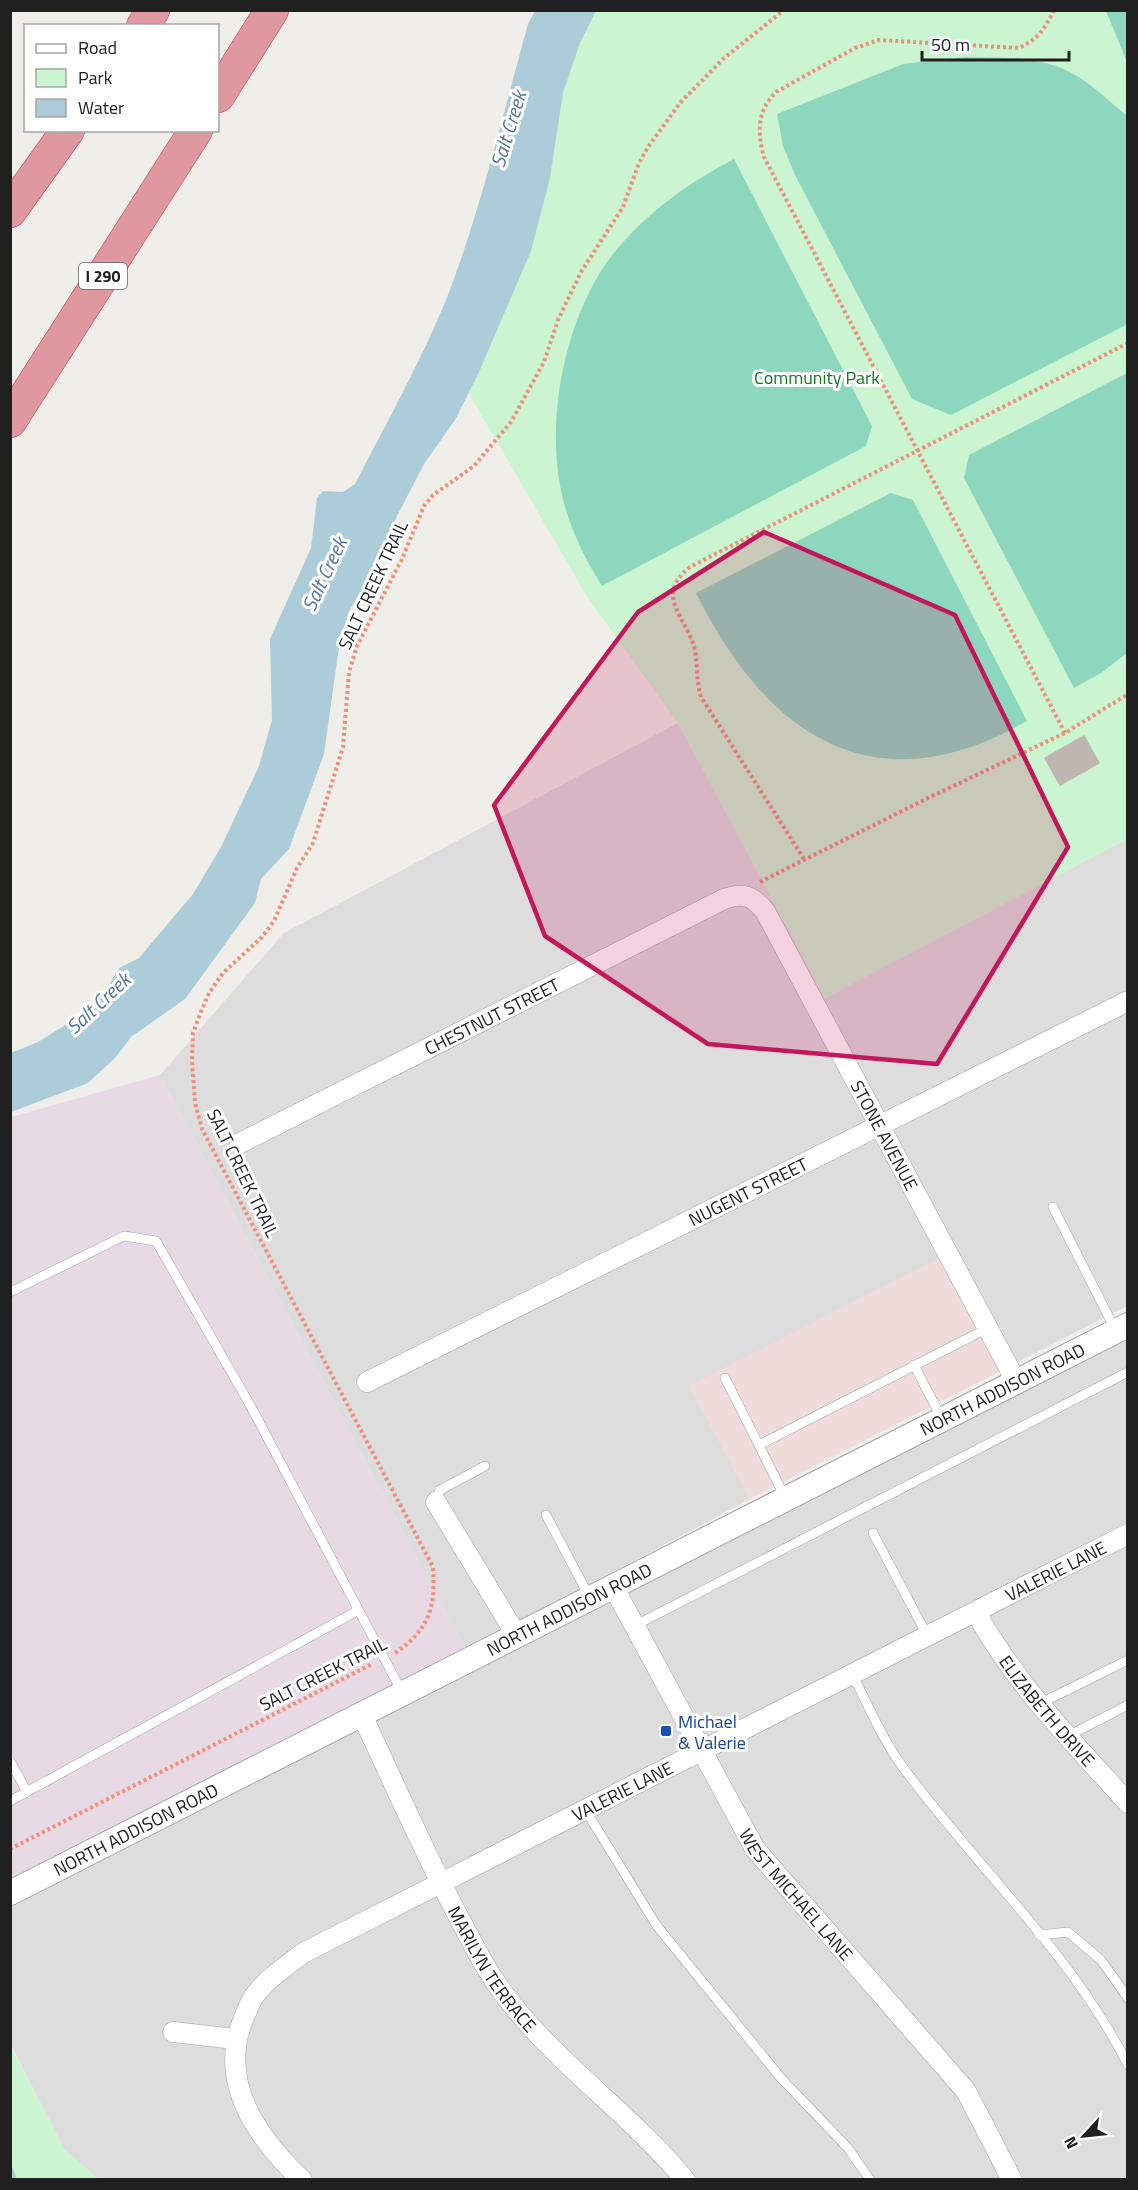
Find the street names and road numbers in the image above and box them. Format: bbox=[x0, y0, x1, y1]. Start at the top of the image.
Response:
road number: I 290 bbox=[79, 263, 127, 289]
street label: SALT CREEK TRAIL bbox=[331, 516, 415, 654]
street label: CHESTNUT STREET bbox=[420, 970, 564, 1061]
street label: STONE AVENUE bbox=[844, 1075, 925, 1195]
street label: SALT CREEK TRAIL bbox=[200, 1104, 286, 1242]
street label: NUGENT STREET bbox=[684, 1150, 813, 1232]
street label: NORTH ADDISON ROAD bbox=[915, 1336, 1089, 1442]
street label: VALERIE LANE bbox=[1000, 1534, 1111, 1608]
street label: NORTH ADDISON ROAD bbox=[482, 1556, 656, 1662]
street label: SALT CREEK TRAIL bbox=[255, 1630, 392, 1718]
street label: ELIZABETH DRIVE bbox=[993, 1649, 1102, 1772]
street label: VALERIE LANE bbox=[567, 1754, 678, 1828]
street label: NORTH ADDISON ROAD bbox=[48, 1776, 223, 1882]
street label: WEST MICHAEL LANE bbox=[733, 1824, 860, 1966]
street label: MARILYN TERRACE bbox=[442, 1901, 543, 2038]

